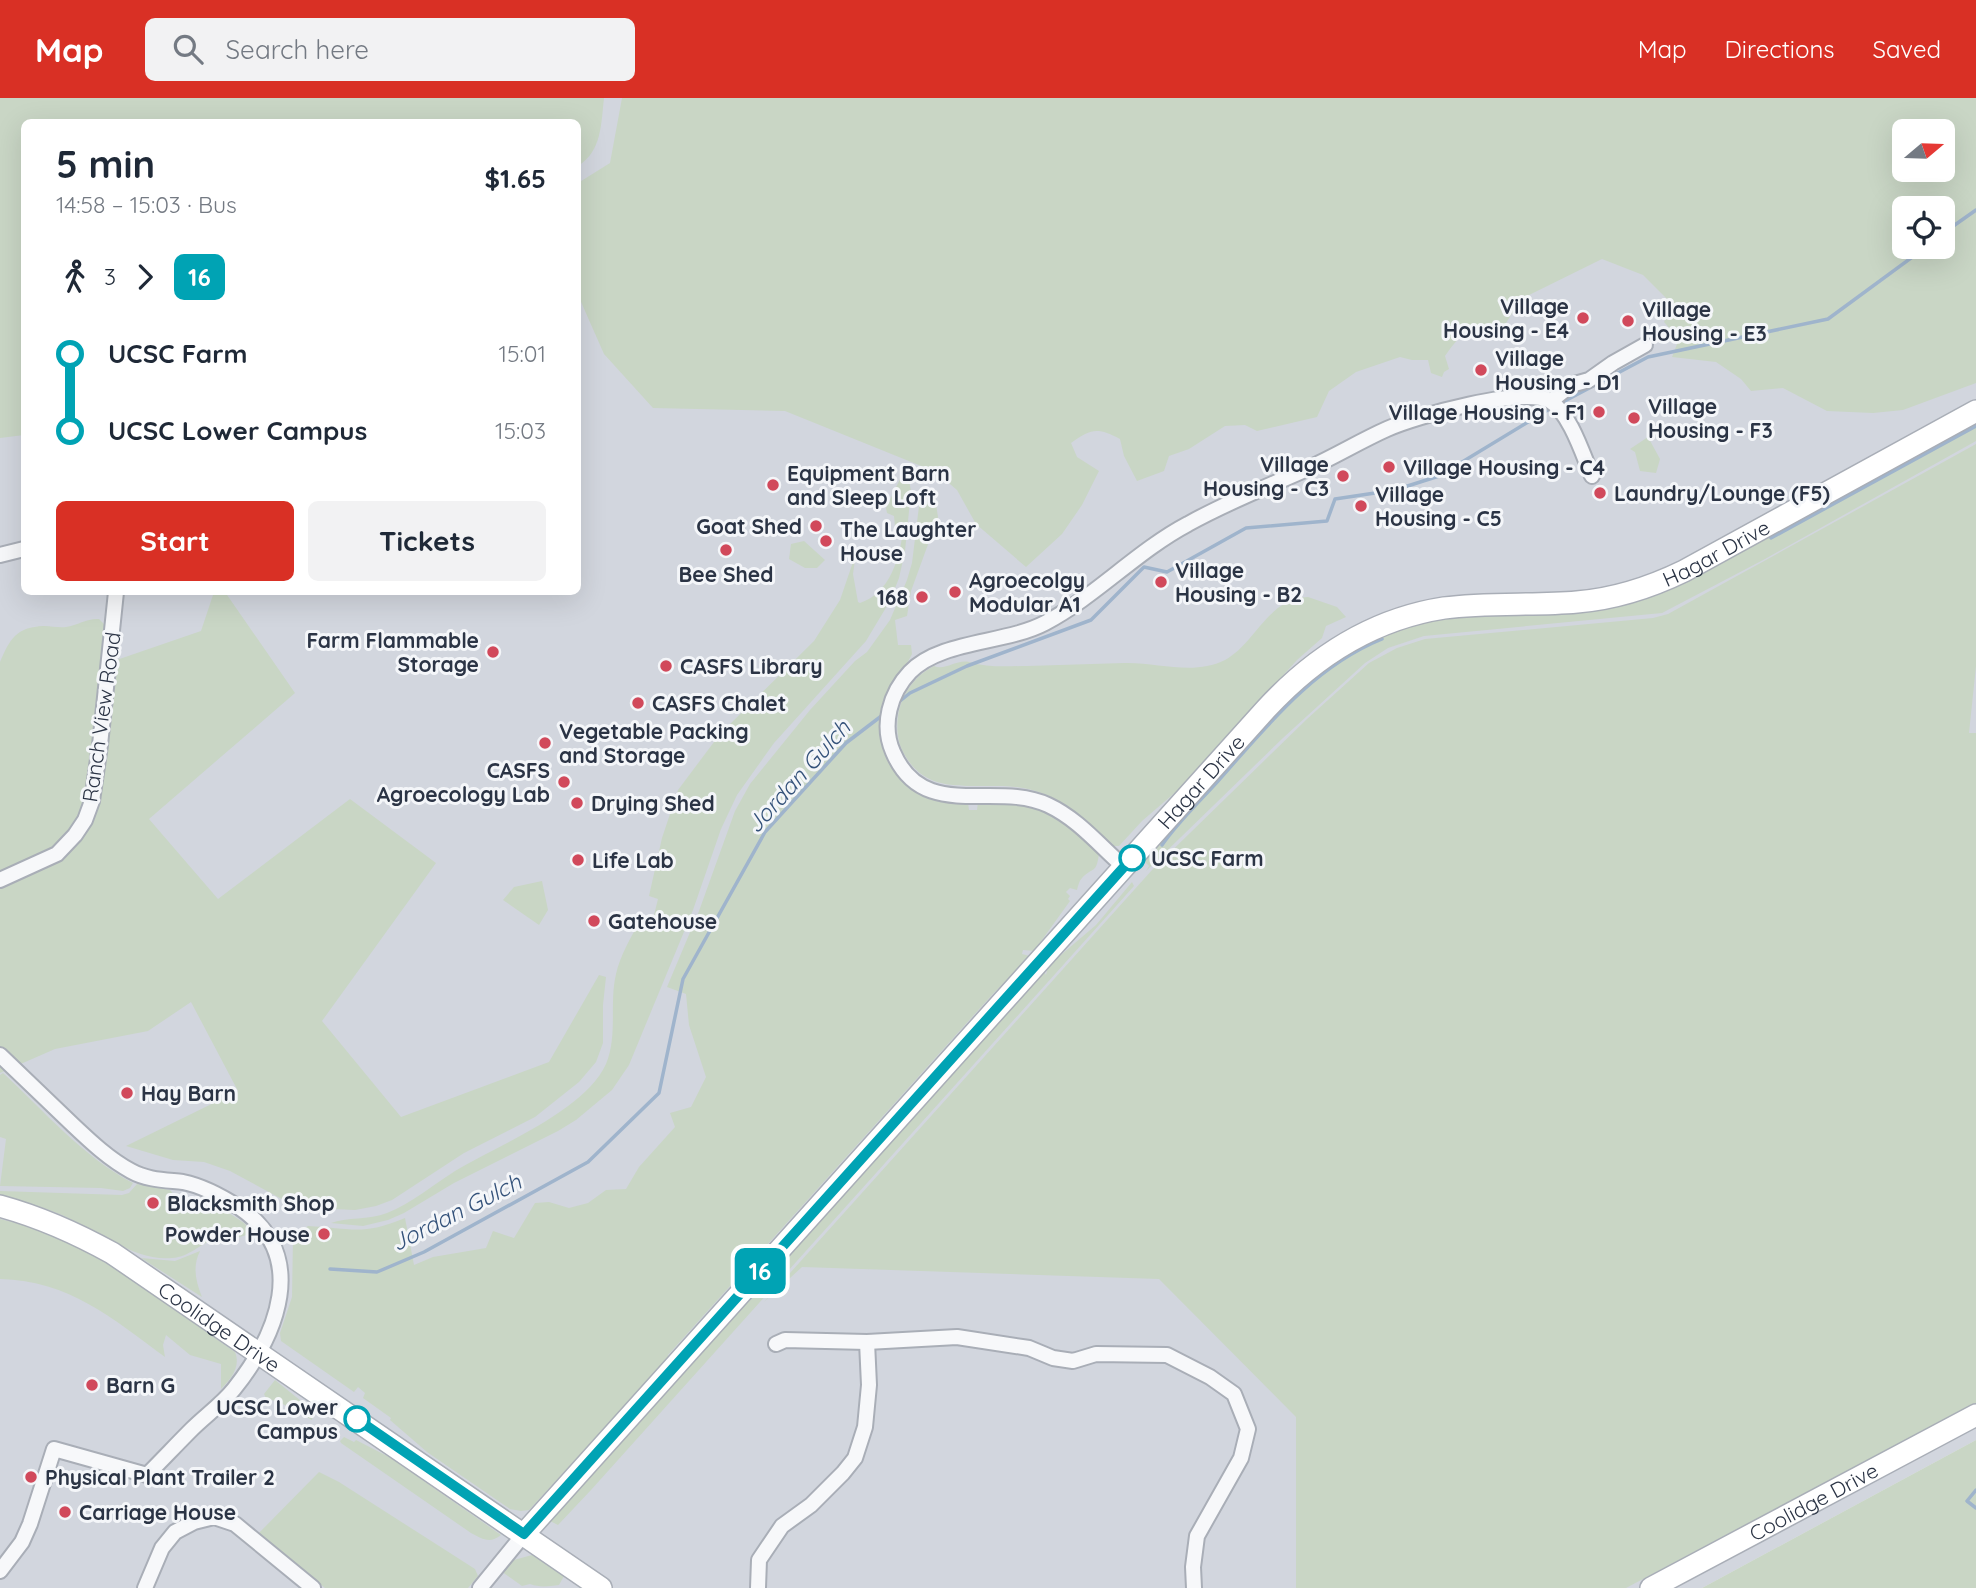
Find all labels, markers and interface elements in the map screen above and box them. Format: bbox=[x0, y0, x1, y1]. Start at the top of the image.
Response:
search box bbox=[145, 18, 635, 81]
text: Map bbox=[35, 29, 103, 70]
icon: search bbox=[169, 30, 207, 68]
text: Search here bbox=[225, 33, 369, 66]
text: Map bbox=[1638, 34, 1687, 64]
text: Directions bbox=[1725, 34, 1835, 64]
text: Saved bbox=[1873, 34, 1941, 64]
north arrow bbox=[1892, 119, 1955, 182]
map controls bbox=[1892, 119, 1955, 259]
text: 5 min bbox=[56, 140, 155, 188]
text: $1.65 bbox=[485, 162, 546, 195]
text: 14:58 – 15:03 · Bus bbox=[56, 190, 237, 219]
button: locate bbox=[1892, 196, 1955, 259]
icon: walk bbox=[56, 258, 94, 296]
icon: forward bbox=[126, 258, 164, 296]
text: 3 bbox=[104, 262, 116, 291]
text: 16 bbox=[188, 262, 211, 292]
place label: Village Housing - E4 bbox=[1443, 293, 1569, 343]
place label: Village Housing - E3 bbox=[1642, 296, 1767, 346]
marker: Village Housing - E4 bbox=[1575, 310, 1591, 326]
marker: Village Housing - E3 bbox=[1620, 313, 1636, 329]
text: UCSC Farm bbox=[108, 337, 247, 370]
text: 15:01 bbox=[498, 339, 546, 368]
place label: Village Housing - D1 bbox=[1495, 345, 1620, 395]
marker: Village Housing - D1 bbox=[1473, 362, 1489, 378]
place label: Village Housing - F3 bbox=[1648, 393, 1773, 443]
place label: Village Housing - F1 bbox=[1388, 399, 1585, 425]
marker: Village Housing - F1 bbox=[1591, 404, 1607, 420]
marker: Village Housing - F3 bbox=[1626, 410, 1642, 426]
text: UCSC Lower Campus bbox=[108, 414, 367, 447]
text: 15:03 bbox=[495, 416, 546, 445]
place label: Village Housing - C3 bbox=[1203, 451, 1329, 501]
place label: Village Housing - C4 bbox=[1403, 454, 1605, 480]
marker: Village Housing - C4 bbox=[1381, 459, 1397, 475]
place label: Equipment Barn and Sleep Loft bbox=[787, 460, 950, 510]
marker: Village Housing - C3 bbox=[1335, 468, 1351, 484]
marker: Equipment Barn and Sleep Loft bbox=[765, 477, 781, 493]
place label: Laundry/Lounge (F5) bbox=[1614, 480, 1830, 506]
place label: Village Housing - C5 bbox=[1375, 481, 1502, 531]
marker: Laundry/Lounge (F5) bbox=[1592, 485, 1608, 501]
marker: Village Housing - C5 bbox=[1353, 498, 1369, 514]
button: Start bbox=[56, 501, 294, 581]
button: Tickets bbox=[308, 501, 546, 581]
place label: Goat Shed bbox=[696, 513, 802, 539]
street label: Hagar Drive bbox=[1658, 514, 1774, 592]
place label: The Laughter House bbox=[840, 516, 976, 566]
marker: Goat Shed bbox=[808, 518, 824, 534]
marker: The Laughter House bbox=[818, 533, 834, 549]
marker: Bee Shed bbox=[718, 542, 734, 558]
place label: Village Housing - B2 bbox=[1175, 557, 1302, 607]
place label: Bee Shed bbox=[679, 561, 773, 587]
place label: Agroecolgy Modular A1 bbox=[969, 567, 1085, 617]
marker: Village Housing - B2 bbox=[1153, 574, 1169, 590]
place label: 168 bbox=[877, 584, 908, 610]
marker: Agroecolgy Modular A1 bbox=[947, 584, 963, 600]
marker: 168 bbox=[914, 589, 930, 605]
place label: Farm Flammable Storage bbox=[306, 627, 479, 677]
street label: Ranch View Road bbox=[76, 630, 126, 804]
marker: Farm Flammable Storage bbox=[485, 644, 501, 660]
place label: CASFS Library bbox=[680, 653, 823, 679]
marker: CASFS Library bbox=[658, 658, 674, 674]
place label: CASFS Chalet bbox=[652, 690, 786, 716]
marker: CASFS Chalet bbox=[630, 695, 646, 711]
water label: Jordan Gulch bbox=[740, 713, 857, 838]
place label: Vegetable Packing and Storage bbox=[559, 718, 749, 768]
street label: Hagar Drive bbox=[1152, 729, 1250, 834]
marker: Vegetable Packing and Storage bbox=[537, 735, 553, 751]
place label: CASFS Agroecology Lab bbox=[377, 757, 550, 807]
marker: CASFS Agroecology Lab bbox=[556, 774, 572, 790]
place label: Drying Shed bbox=[591, 790, 715, 816]
marker: Drying Shed bbox=[569, 795, 585, 811]
marker: UCSC Farm bbox=[1119, 845, 1145, 871]
place label: UCSC Farm bbox=[1151, 845, 1264, 871]
place label: Life Lab bbox=[592, 847, 674, 873]
marker: Life Lab bbox=[570, 852, 586, 868]
place label: Gatehouse bbox=[608, 908, 717, 934]
marker: Gatehouse bbox=[586, 913, 602, 929]
place label: Hay Barn bbox=[141, 1080, 236, 1106]
marker: Hay Barn bbox=[119, 1085, 135, 1101]
water label: Jordan Gulch bbox=[386, 1166, 527, 1257]
place label: Blacksmith Shop bbox=[167, 1190, 335, 1216]
marker: Blacksmith Shop bbox=[145, 1195, 161, 1211]
place label: Powder House bbox=[165, 1221, 310, 1247]
marker: Powder House bbox=[316, 1226, 332, 1242]
line badge: 16 bbox=[728, 1248, 792, 1294]
text: 16 bbox=[749, 1256, 771, 1286]
street label: Coolidge Drive bbox=[154, 1276, 285, 1377]
place label: Barn G bbox=[106, 1372, 175, 1398]
marker: Barn G bbox=[84, 1377, 100, 1393]
place label: UCSC Lower Campus bbox=[216, 1394, 338, 1444]
marker: UCSC Lower Campus bbox=[344, 1406, 370, 1432]
street label: Coolidge Drive bbox=[1745, 1457, 1882, 1546]
place label: Physical Plant Trailer 2 bbox=[45, 1464, 275, 1490]
marker: Physical Plant Trailer 2 bbox=[23, 1469, 39, 1485]
place label: Carriage House bbox=[79, 1499, 236, 1525]
marker: Carriage House bbox=[57, 1504, 73, 1520]

